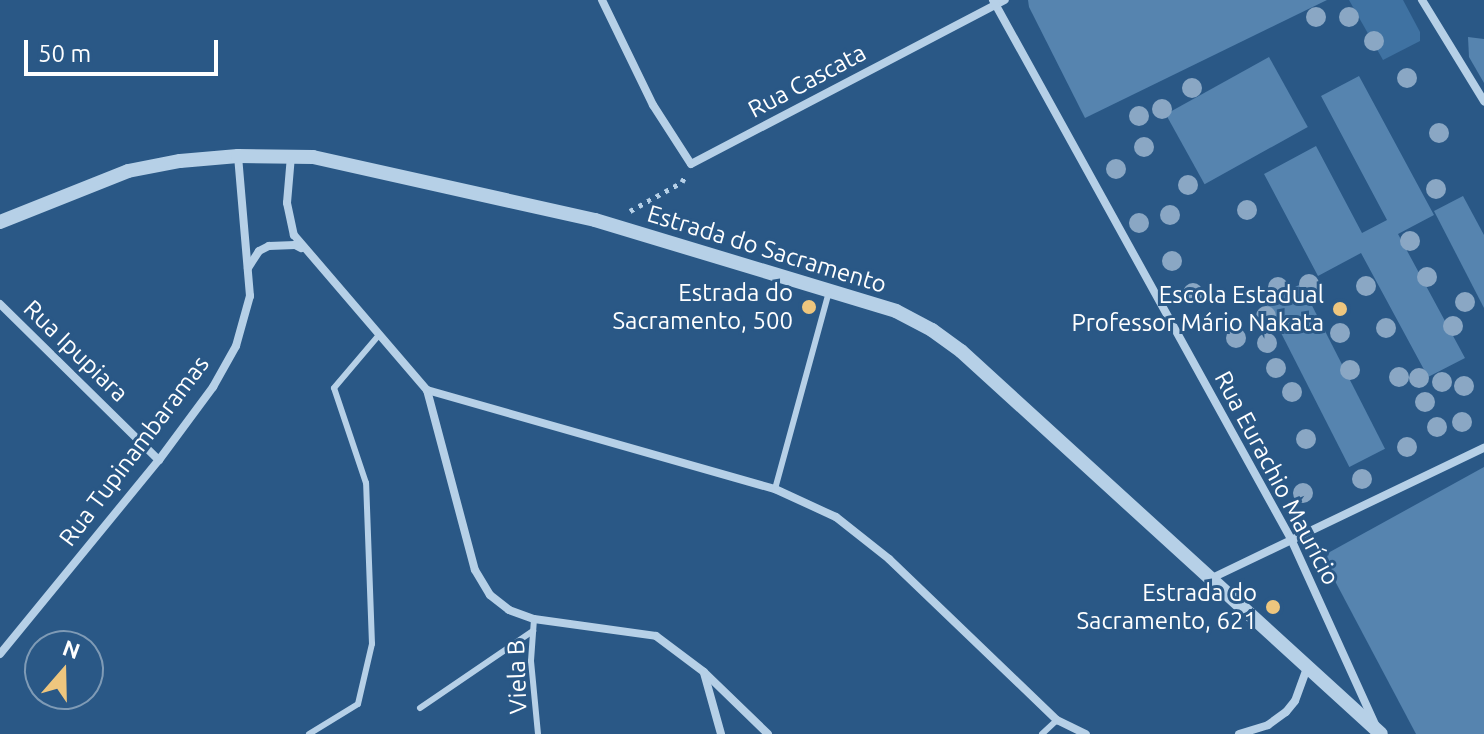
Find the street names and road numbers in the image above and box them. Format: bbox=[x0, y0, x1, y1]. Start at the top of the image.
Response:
street label: Rua Cascata bbox=[743, 38, 871, 124]
street label: Estrada do Sacramento bbox=[644, 199, 890, 299]
street label: Rua Ipupiara bbox=[18, 294, 134, 408]
street label: Rua Tupinambaramas bbox=[53, 350, 215, 552]
street label: Rua Eurachio Maurício bbox=[1208, 366, 1346, 590]
street label: Viela B bbox=[501, 639, 533, 715]

